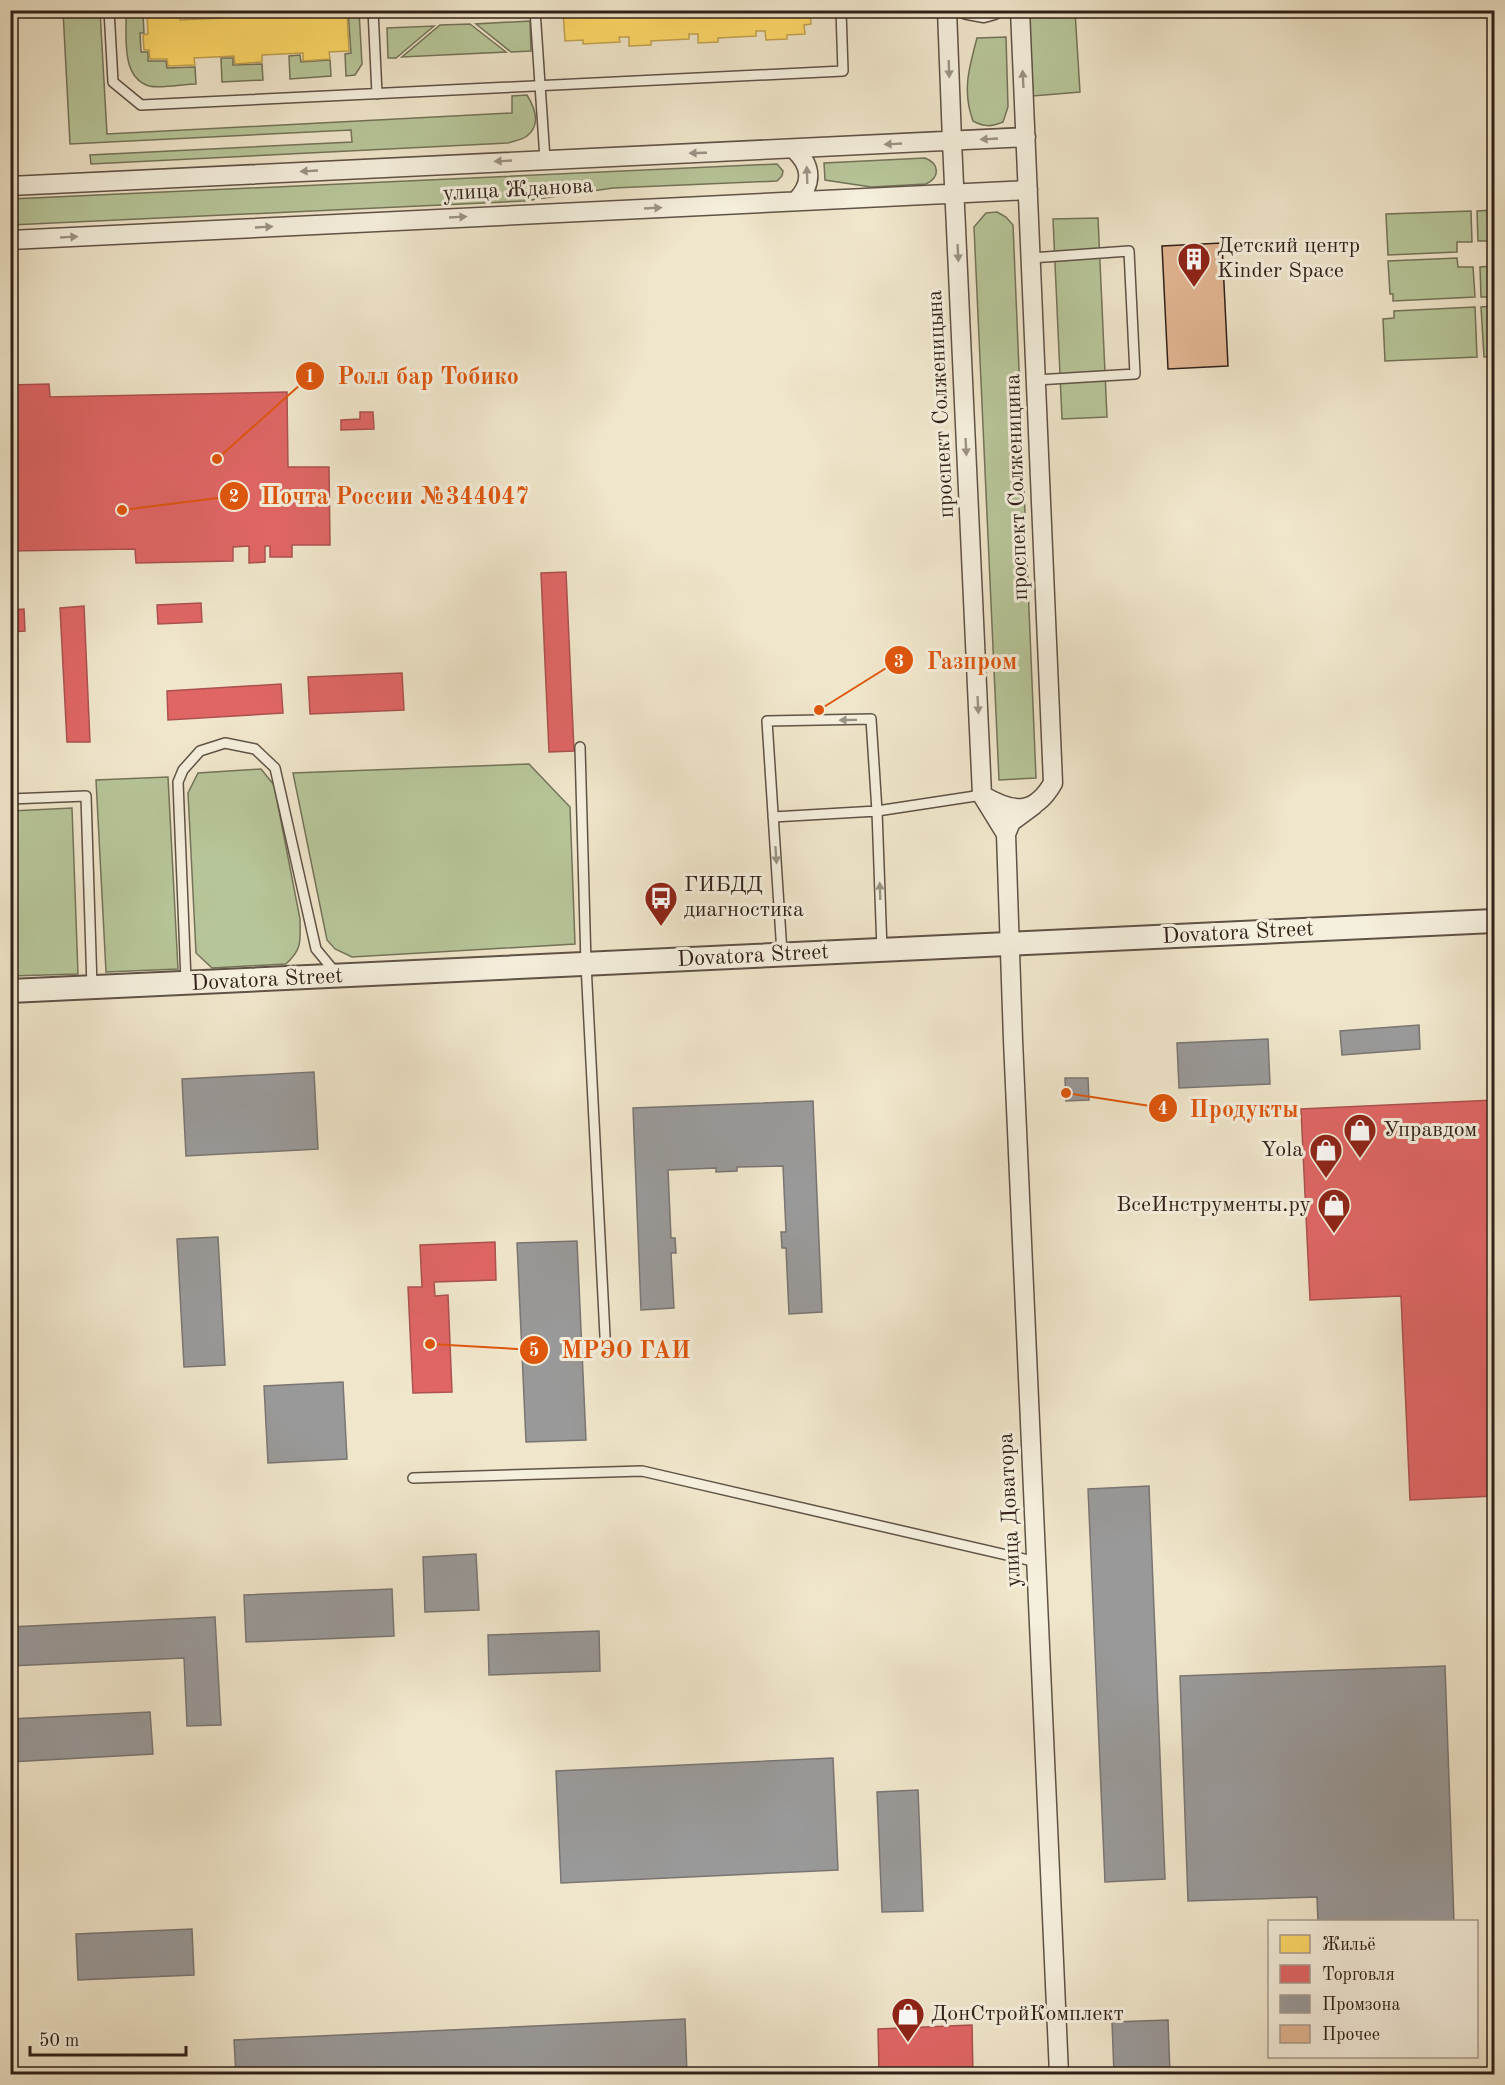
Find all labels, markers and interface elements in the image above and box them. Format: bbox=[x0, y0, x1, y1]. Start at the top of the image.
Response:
one-way arrow bbox=[945, 59, 954, 78]
one-way arrow bbox=[1019, 69, 1028, 88]
one-way arrow bbox=[979, 135, 998, 144]
one-way arrow bbox=[884, 140, 903, 149]
one-way arrow bbox=[689, 149, 708, 158]
one-way arrow bbox=[494, 157, 513, 166]
one-way arrow bbox=[802, 165, 812, 184]
one-way arrow bbox=[299, 166, 318, 175]
street label: улица Жданова bbox=[442, 175, 594, 205]
one-way arrow bbox=[644, 203, 663, 212]
one-way arrow bbox=[449, 213, 468, 222]
one-way arrow bbox=[254, 223, 273, 232]
one-way arrow bbox=[59, 232, 78, 241]
place label: Детский центр Kinder Space bbox=[1217, 235, 1360, 282]
building icon: Детский центр Kinder Space bbox=[1176, 241, 1212, 288]
one-way arrow bbox=[953, 243, 962, 262]
street label: проспект Солженицына bbox=[924, 289, 958, 519]
callout: Ролл бар Тобико bbox=[295, 355, 531, 397]
text: Ролл бар Тобико bbox=[337, 366, 519, 390]
text: 1 bbox=[305, 368, 315, 386]
street label: проспект Солженицина bbox=[1002, 373, 1032, 601]
one-way arrow bbox=[962, 438, 971, 457]
callout: Почта России №344047 bbox=[219, 475, 541, 517]
text: Почта России №344047 bbox=[261, 486, 529, 510]
text: 2 bbox=[229, 488, 239, 506]
callout: Газпром bbox=[884, 639, 1029, 681]
text: Газпром bbox=[927, 651, 1017, 675]
text: 3 bbox=[894, 653, 904, 671]
one-way arrow bbox=[973, 696, 982, 715]
one-way arrow bbox=[839, 715, 858, 724]
one-way arrow bbox=[771, 846, 780, 865]
place label: ГИБДД диагностика bbox=[684, 874, 804, 921]
bus stop icon: ГИБДД диагностика bbox=[643, 880, 679, 927]
one-way arrow bbox=[875, 882, 885, 901]
street label: Dovatora Street bbox=[1162, 918, 1314, 948]
street label: Dovatora Street bbox=[677, 941, 829, 971]
street label: Dovatora Street bbox=[191, 965, 343, 995]
callout: Продукты bbox=[1148, 1087, 1311, 1129]
text: Продукты bbox=[1189, 1099, 1299, 1123]
text: 4 bbox=[1158, 1100, 1168, 1118]
shop icon: Управдом bbox=[1342, 1112, 1378, 1159]
place label: Управдом bbox=[1383, 1119, 1477, 1141]
shop icon: Yola bbox=[1308, 1132, 1344, 1179]
place label: Yola bbox=[1261, 1139, 1303, 1161]
shop icon: ВсеИнструменты.ру bbox=[1316, 1187, 1352, 1234]
place label: ВсеИнструменты.ру bbox=[1116, 1194, 1311, 1216]
callout: МРЭО ГАИ bbox=[519, 1329, 703, 1371]
text: МРЭО ГАИ bbox=[561, 1340, 691, 1364]
text: 5 bbox=[529, 1342, 539, 1360]
street label: улица Доватора bbox=[995, 1432, 1025, 1588]
legend bbox=[1268, 1920, 1478, 2058]
text: Жильё bbox=[1322, 1936, 1376, 1954]
text: Торговля bbox=[1322, 1966, 1395, 1984]
shop icon: ДонСтройКомплект bbox=[890, 1996, 926, 2043]
text: Промзона bbox=[1322, 1996, 1400, 2014]
place label: ДонСтройКомплект bbox=[931, 2003, 1124, 2025]
scale bar bbox=[30, 2019, 186, 2057]
text: Прочее bbox=[1322, 2026, 1380, 2044]
text: 50 m bbox=[39, 2032, 79, 2050]

